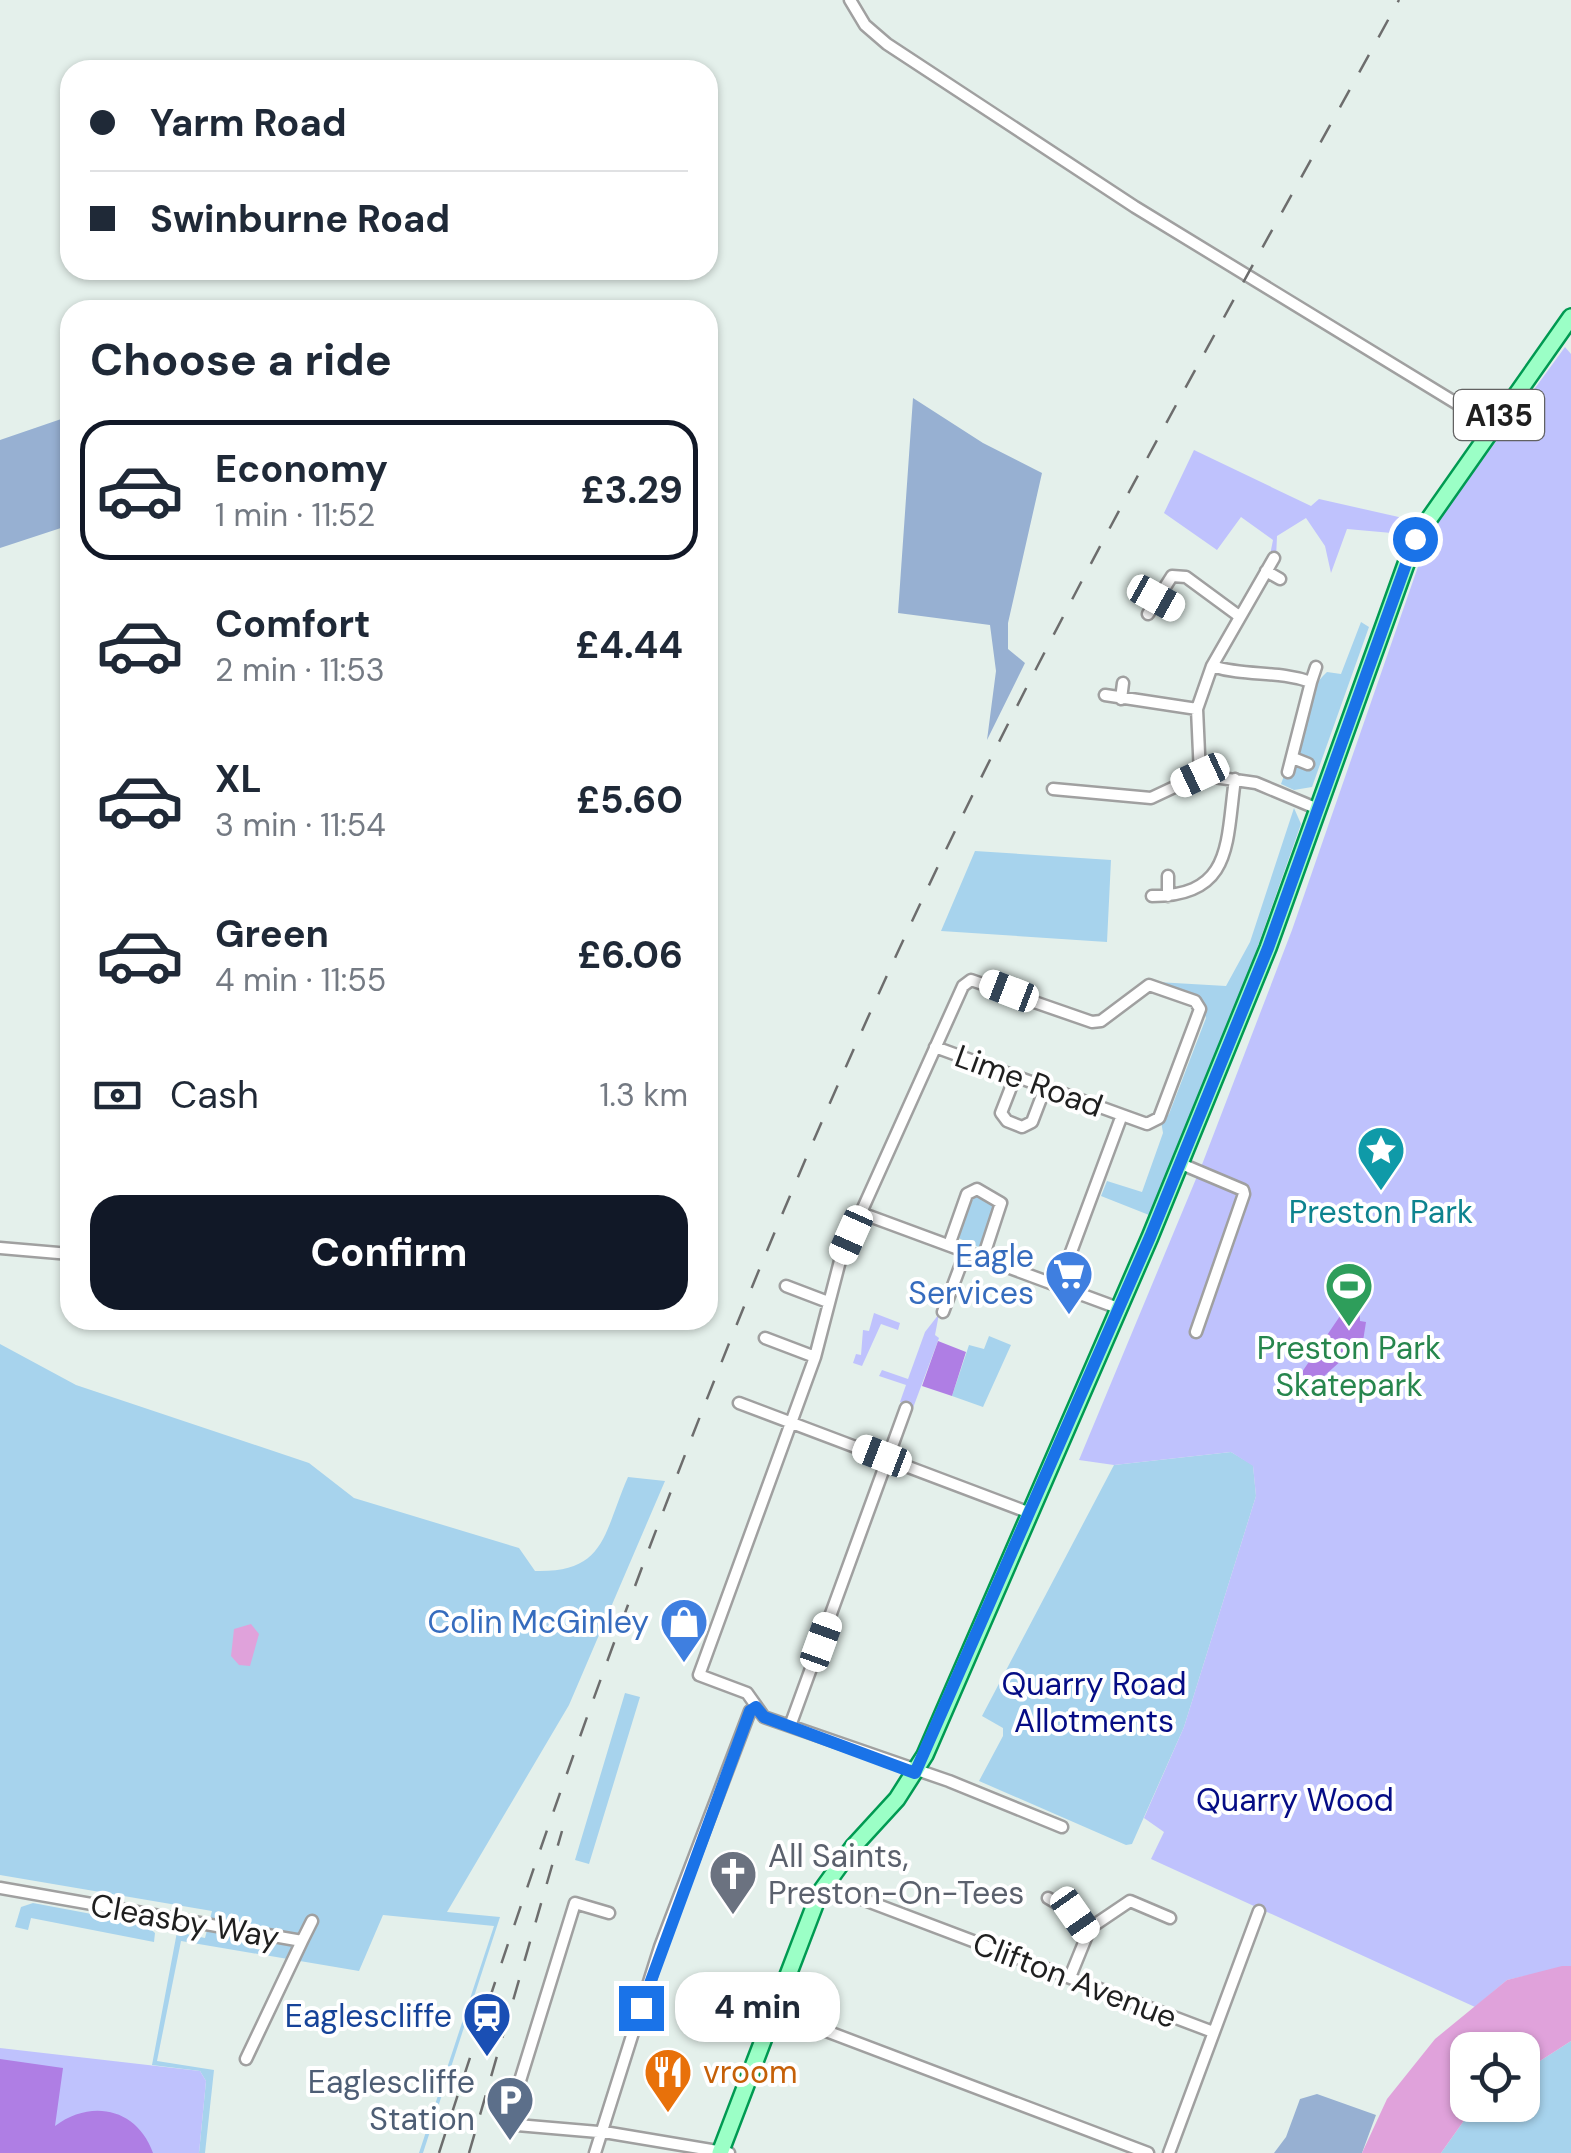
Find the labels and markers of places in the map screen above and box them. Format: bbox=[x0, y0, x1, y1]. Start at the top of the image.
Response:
place icon: Preston Park bbox=[1355, 1124, 1407, 1192]
place label: Preston Park bbox=[1289, 1191, 1473, 1233]
place label: Eagle Services bbox=[908, 1235, 1034, 1314]
supermarket icon: Eagle Services bbox=[1043, 1248, 1095, 1316]
sports icon: Preston Park Skatepark bbox=[1323, 1260, 1375, 1328]
place label: Preston Park Skatepark bbox=[1257, 1327, 1441, 1406]
shop icon: Colin McGinley bbox=[658, 1596, 710, 1664]
place label: Colin McGinley bbox=[427, 1601, 649, 1643]
place label: All Saints, Preston-On-Tees bbox=[768, 1835, 1024, 1914]
church icon: All Saints, Preston-On-Tees bbox=[707, 1848, 759, 1916]
station icon: Eaglescliffe bbox=[461, 1990, 513, 2058]
place label: Eaglescliffe bbox=[285, 1995, 452, 2037]
restaurant icon: vroom bbox=[642, 2046, 694, 2114]
place label: vroom bbox=[703, 2051, 798, 2093]
place label: Eaglescliffe Station bbox=[308, 2061, 475, 2140]
parking icon: Eaglescliffe Station bbox=[484, 2074, 536, 2142]

